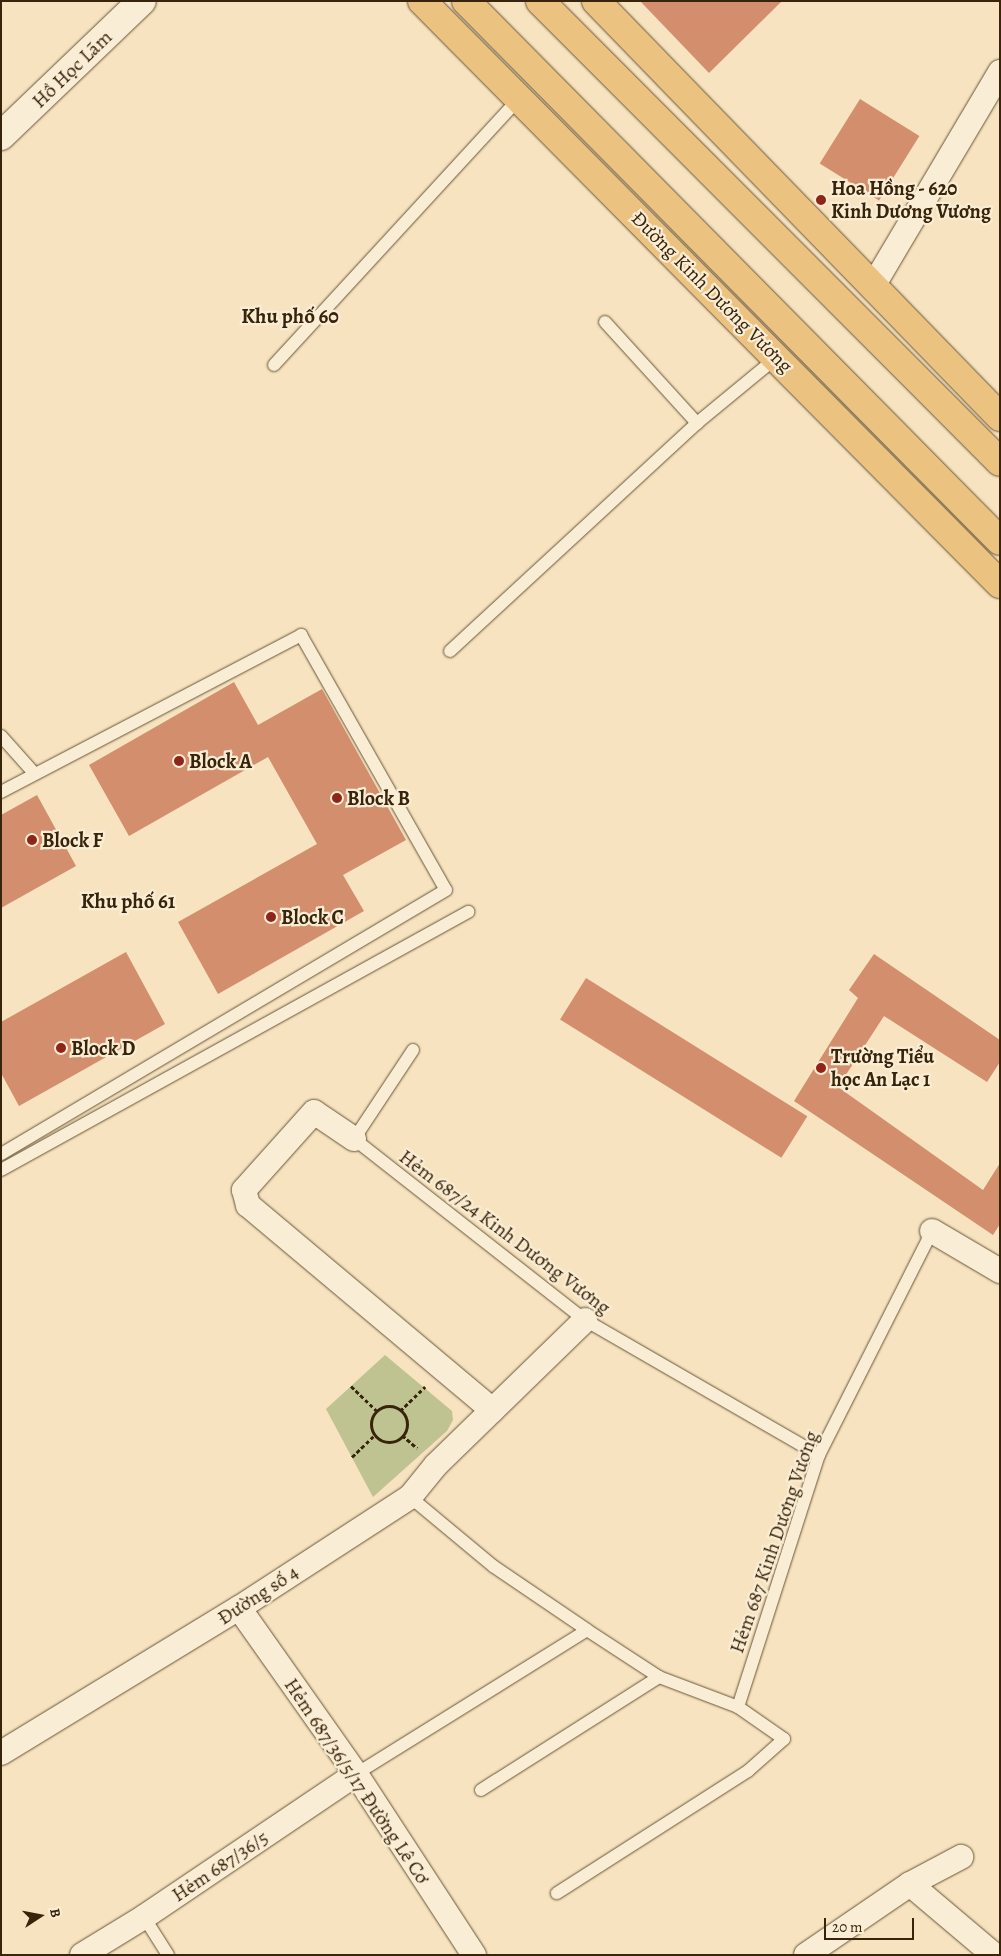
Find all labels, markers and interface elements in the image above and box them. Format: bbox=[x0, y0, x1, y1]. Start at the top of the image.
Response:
street label: Hồ Học Lãm bbox=[27, 25, 117, 113]
place label: Hoa Hồng - 620 Kinh Dương Vương bbox=[831, 176, 991, 223]
marker: Hoa Hồng - 620 Kinh Dương Vương bbox=[815, 194, 827, 206]
street label: Đường Kinh Dương Vương bbox=[626, 206, 798, 378]
district label: Khu phố 60 bbox=[241, 303, 339, 329]
place label: Block A bbox=[189, 749, 252, 773]
marker: Block A bbox=[173, 755, 185, 767]
place label: Block B bbox=[347, 786, 410, 810]
marker: Block B bbox=[331, 792, 343, 804]
place label: Block F bbox=[42, 828, 103, 852]
marker: Block F bbox=[26, 834, 38, 846]
district label: Khu phố 61 bbox=[81, 888, 175, 914]
place label: Block C bbox=[281, 905, 344, 929]
marker: Block C bbox=[265, 911, 277, 923]
place label: Block D bbox=[71, 1036, 135, 1060]
marker: Block D bbox=[55, 1042, 67, 1054]
place label: Trường Tiểu học An Lạc 1 bbox=[831, 1044, 934, 1091]
marker: Trường Tiểu học An Lạc 1 bbox=[815, 1062, 827, 1074]
street label: Hẻm 687/24 Kinh Dương Vương bbox=[395, 1145, 615, 1319]
street label: Hẻm 687 Kinh Dương Vương bbox=[725, 1428, 823, 1656]
street label: Đường số 4 bbox=[213, 1560, 303, 1630]
street label: Hẻm 687/36/5/17 Đường Lê Cơ bbox=[279, 1674, 435, 1888]
street label: Hẻm 687/36/5 bbox=[167, 1825, 273, 1907]
north arrow bbox=[15, 1891, 65, 1941]
text: B bbox=[45, 1907, 65, 1919]
scale bar bbox=[826, 1908, 916, 1940]
text: 20 m bbox=[832, 1917, 863, 1937]

